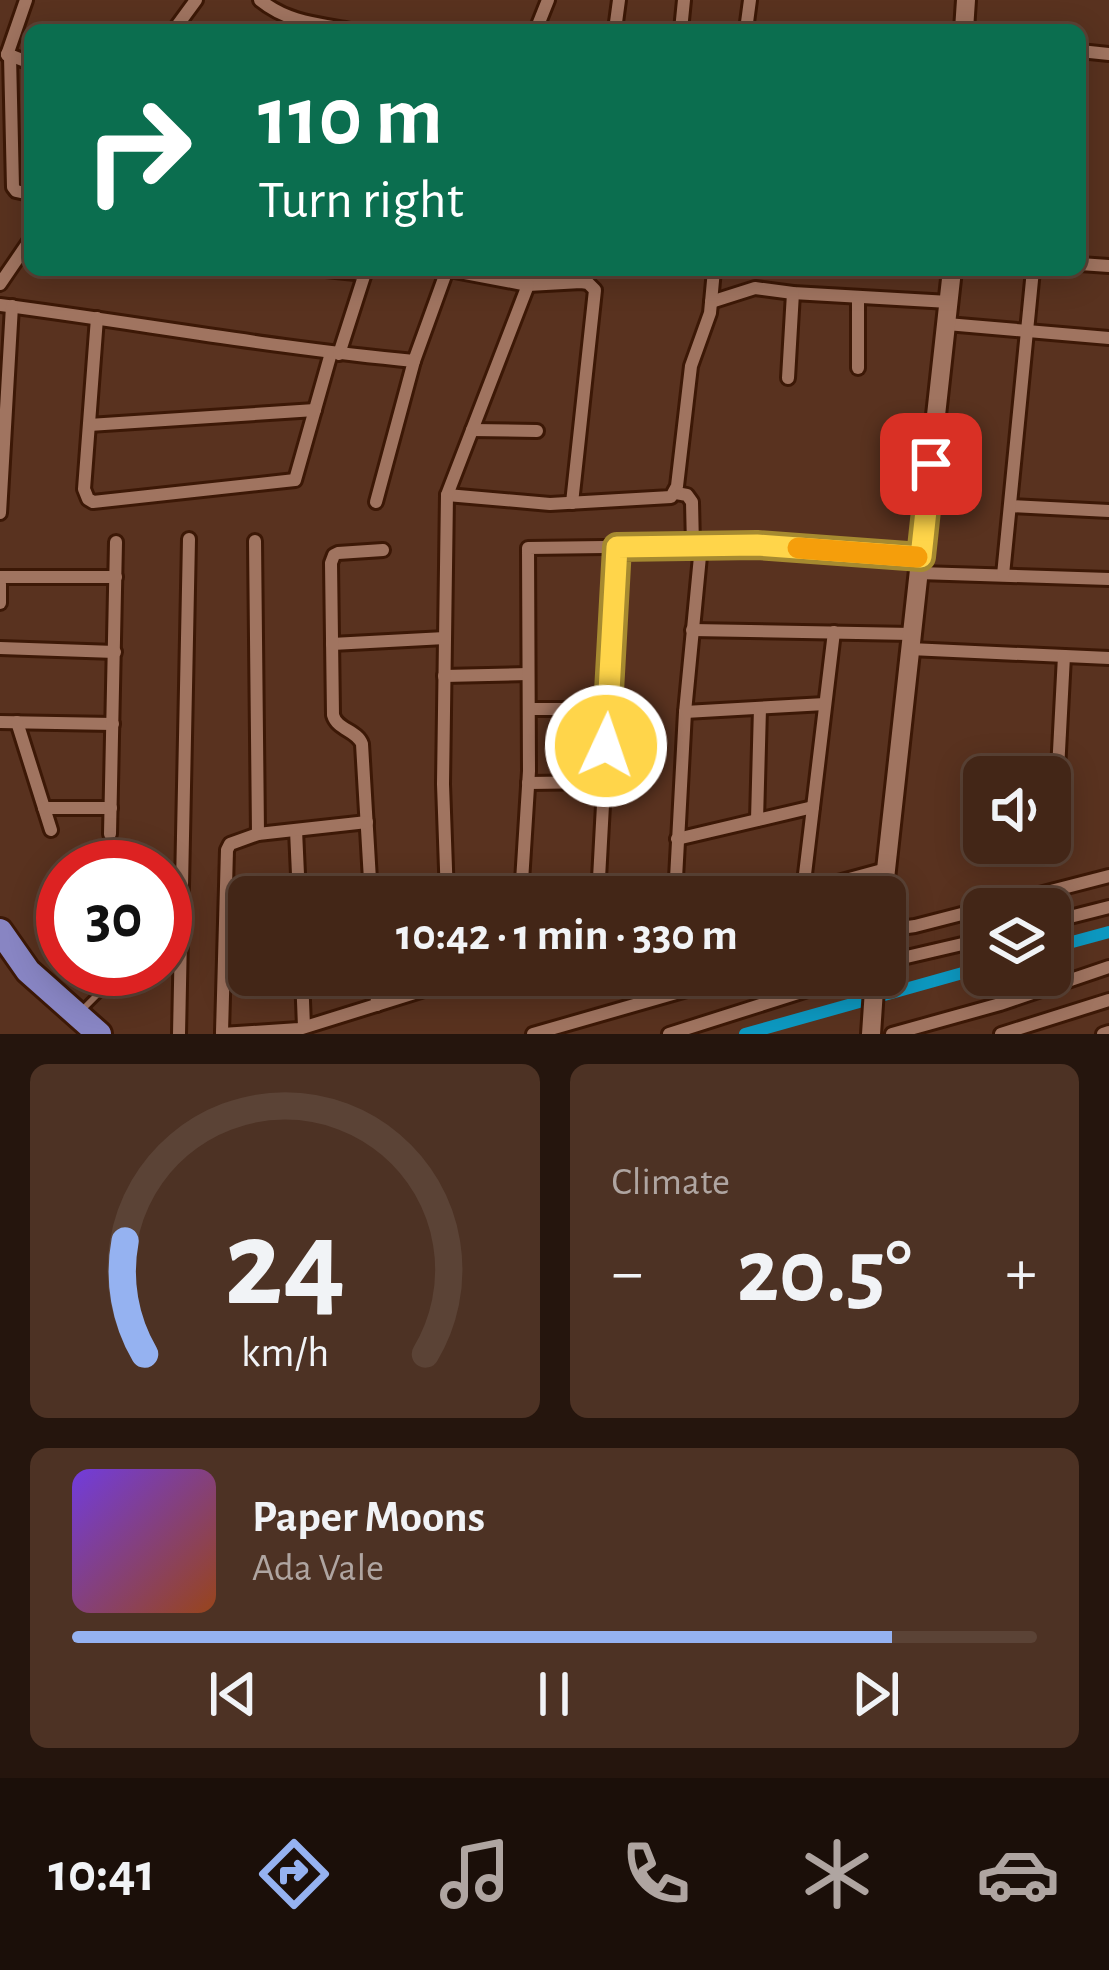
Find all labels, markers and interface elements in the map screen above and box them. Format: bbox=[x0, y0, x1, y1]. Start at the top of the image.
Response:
icon: right bbox=[60, 72, 216, 228]
text: 110 m bbox=[258, 76, 443, 160]
text: Turn right bbox=[258, 174, 464, 228]
pin bbox=[880, 413, 982, 515]
icon: arrive bbox=[898, 431, 964, 497]
position arrow bbox=[543, 683, 669, 809]
map controls bbox=[963, 756, 1071, 996]
button: sound bbox=[963, 756, 1071, 864]
speed limit sign: 30 bbox=[36, 840, 192, 996]
button: layers bbox=[963, 888, 1071, 996]
text: 10:42 · 1 min · 330 m bbox=[396, 913, 738, 958]
text: Climate bbox=[612, 1163, 730, 1202]
text: 24 bbox=[224, 1203, 346, 1328]
text: 20.5° bbox=[737, 1228, 912, 1318]
text: − bbox=[612, 1240, 643, 1306]
text: + bbox=[1005, 1240, 1037, 1306]
text: km/h bbox=[241, 1332, 329, 1375]
text: Paper Moons bbox=[252, 1495, 485, 1540]
text: Ada Vale bbox=[252, 1549, 384, 1588]
icon: previous bbox=[200, 1661, 266, 1727]
icon: pause bbox=[521, 1661, 587, 1727]
icon: next bbox=[843, 1661, 909, 1727]
icon: directions bbox=[252, 1832, 336, 1916]
icon: music bbox=[433, 1832, 517, 1916]
icon: phone bbox=[614, 1832, 698, 1916]
icon: climate bbox=[795, 1832, 879, 1916]
icon: car bbox=[976, 1832, 1060, 1916]
text: 10:41 bbox=[49, 1847, 155, 1901]

